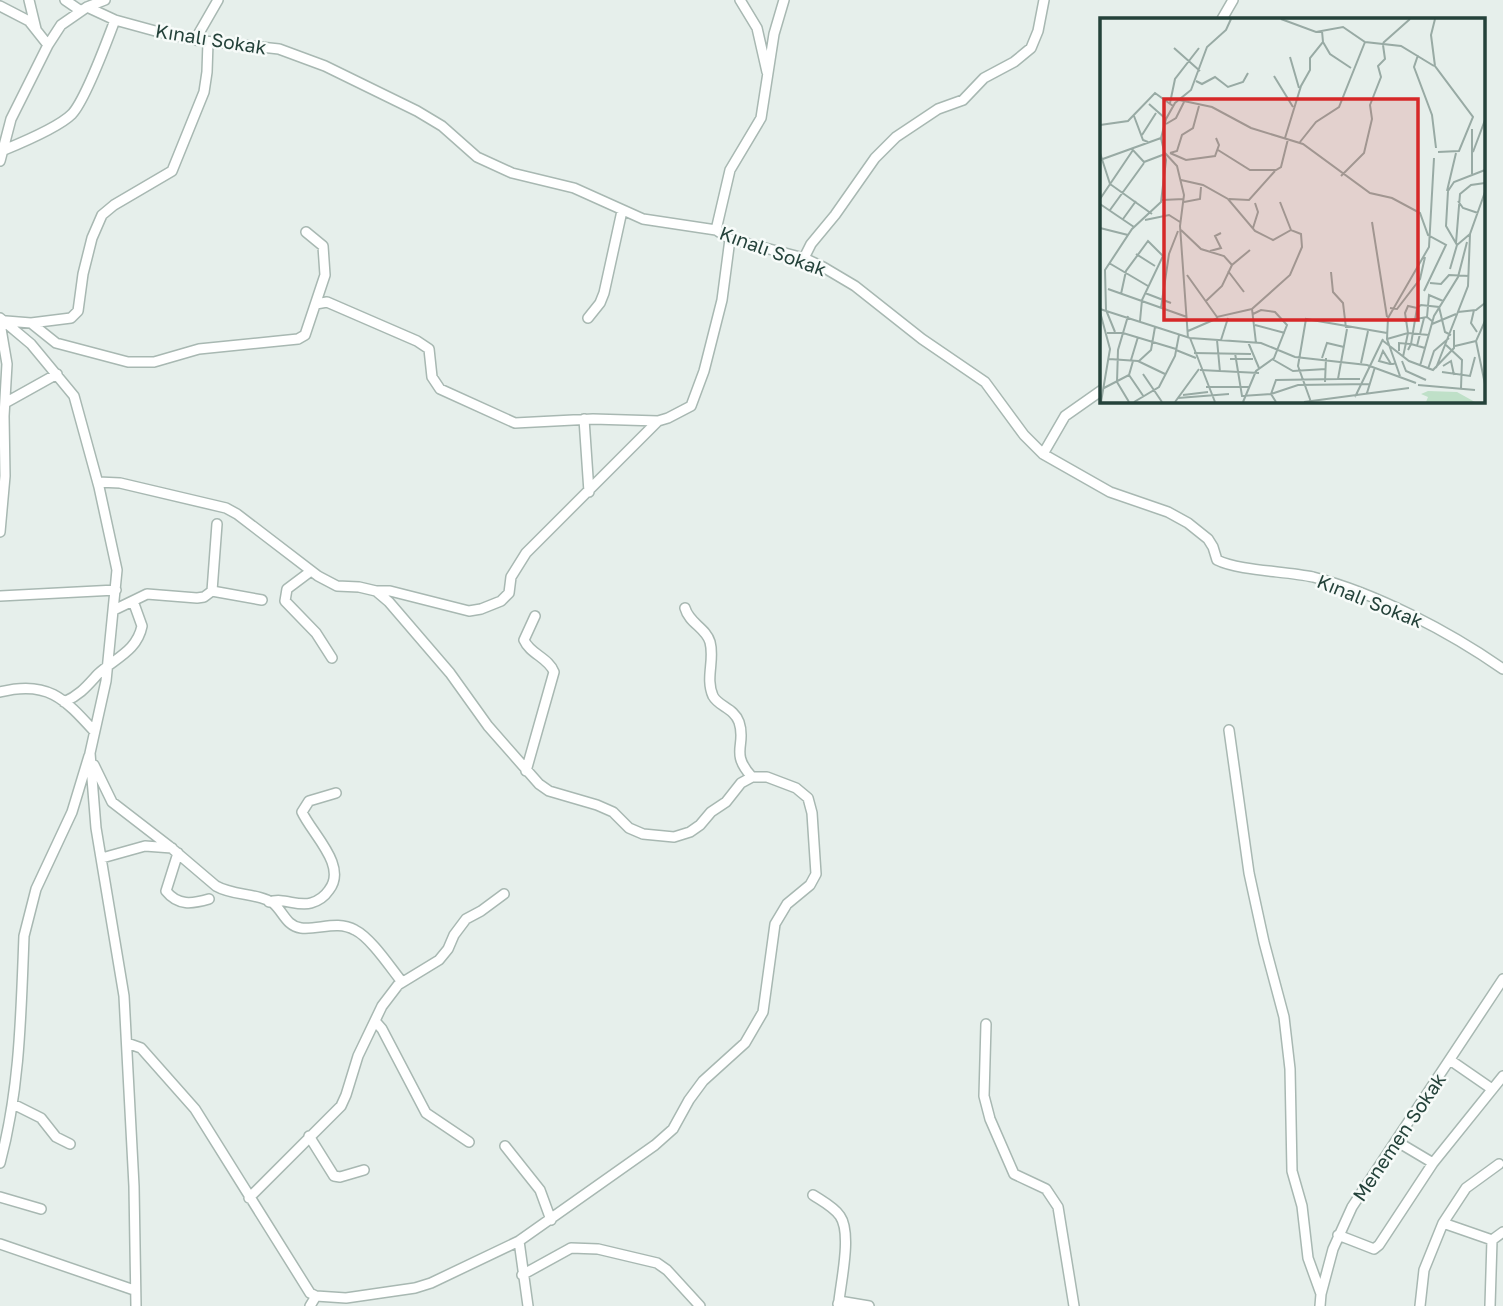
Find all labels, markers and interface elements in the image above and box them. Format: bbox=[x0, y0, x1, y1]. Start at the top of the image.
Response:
street label: Kınalı Sokak bbox=[154, 18, 269, 59]
inset map bbox=[1100, 18, 1486, 402]
street label: Kınalı Sokak bbox=[717, 221, 830, 281]
street label: Kınalı Sokak bbox=[1314, 569, 1427, 632]
street label: Menemen Sokak bbox=[1347, 1068, 1450, 1205]

